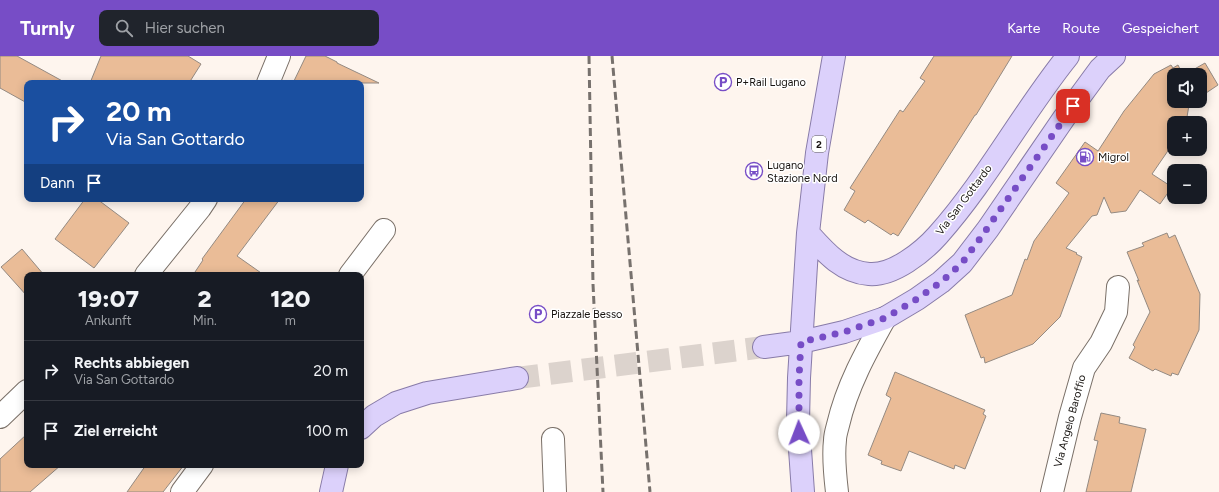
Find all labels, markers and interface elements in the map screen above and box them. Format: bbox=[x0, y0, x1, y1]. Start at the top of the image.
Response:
search box bbox=[99, 10, 379, 46]
text: Turnly bbox=[20, 17, 75, 40]
icon: search bbox=[113, 17, 135, 39]
text: Hier suchen bbox=[145, 19, 225, 37]
text: Karte bbox=[1007, 20, 1040, 37]
text: Route bbox=[1062, 20, 1100, 37]
text: Gespeichert bbox=[1122, 20, 1199, 37]
map controls bbox=[1167, 68, 1207, 204]
button: sound bbox=[1167, 68, 1207, 108]
parking icon: P+Rail Lugano bbox=[713, 72, 733, 92]
place label: P+Rail Lugano bbox=[736, 76, 806, 89]
pin bbox=[1056, 89, 1090, 123]
text: 20 m bbox=[106, 94, 171, 128]
icon: arrive bbox=[1062, 95, 1084, 117]
icon: right bbox=[40, 96, 92, 148]
button: + bbox=[1167, 116, 1207, 156]
text: Via San Gottardo bbox=[106, 128, 245, 150]
road number: 2 bbox=[812, 136, 826, 152]
fuel station icon: Migrol bbox=[1075, 147, 1095, 167]
place label: Migrol bbox=[1098, 151, 1129, 164]
place label: Lugano Stazione Nord bbox=[767, 159, 838, 185]
bus stop icon: Lugano Stazione Nord bbox=[744, 161, 764, 181]
street label: Via San Gottardo bbox=[933, 162, 995, 238]
button: − bbox=[1167, 164, 1207, 204]
icon: arrive bbox=[83, 172, 105, 194]
text: Dann bbox=[40, 174, 75, 192]
text: 19:07 bbox=[78, 284, 139, 313]
text: 2 bbox=[198, 284, 212, 313]
text: 120 bbox=[270, 284, 310, 313]
parking icon: Piazzale Besso bbox=[528, 304, 548, 324]
place label: Piazzale Besso bbox=[551, 308, 622, 321]
text: Ankunft bbox=[85, 313, 132, 328]
text: Min. bbox=[193, 313, 217, 328]
text: m bbox=[285, 313, 296, 328]
text: Rechts abbiegen bbox=[74, 354, 189, 372]
icon: right bbox=[40, 360, 62, 382]
text: 20 m bbox=[314, 362, 348, 380]
text: Via San Gottardo bbox=[74, 372, 174, 387]
street label: Via Angelo Baroffio bbox=[1051, 373, 1089, 469]
position arrow bbox=[778, 412, 820, 454]
icon: arrive bbox=[40, 420, 62, 442]
text: Ziel erreicht bbox=[74, 422, 158, 440]
text: 100 m bbox=[306, 422, 348, 440]

